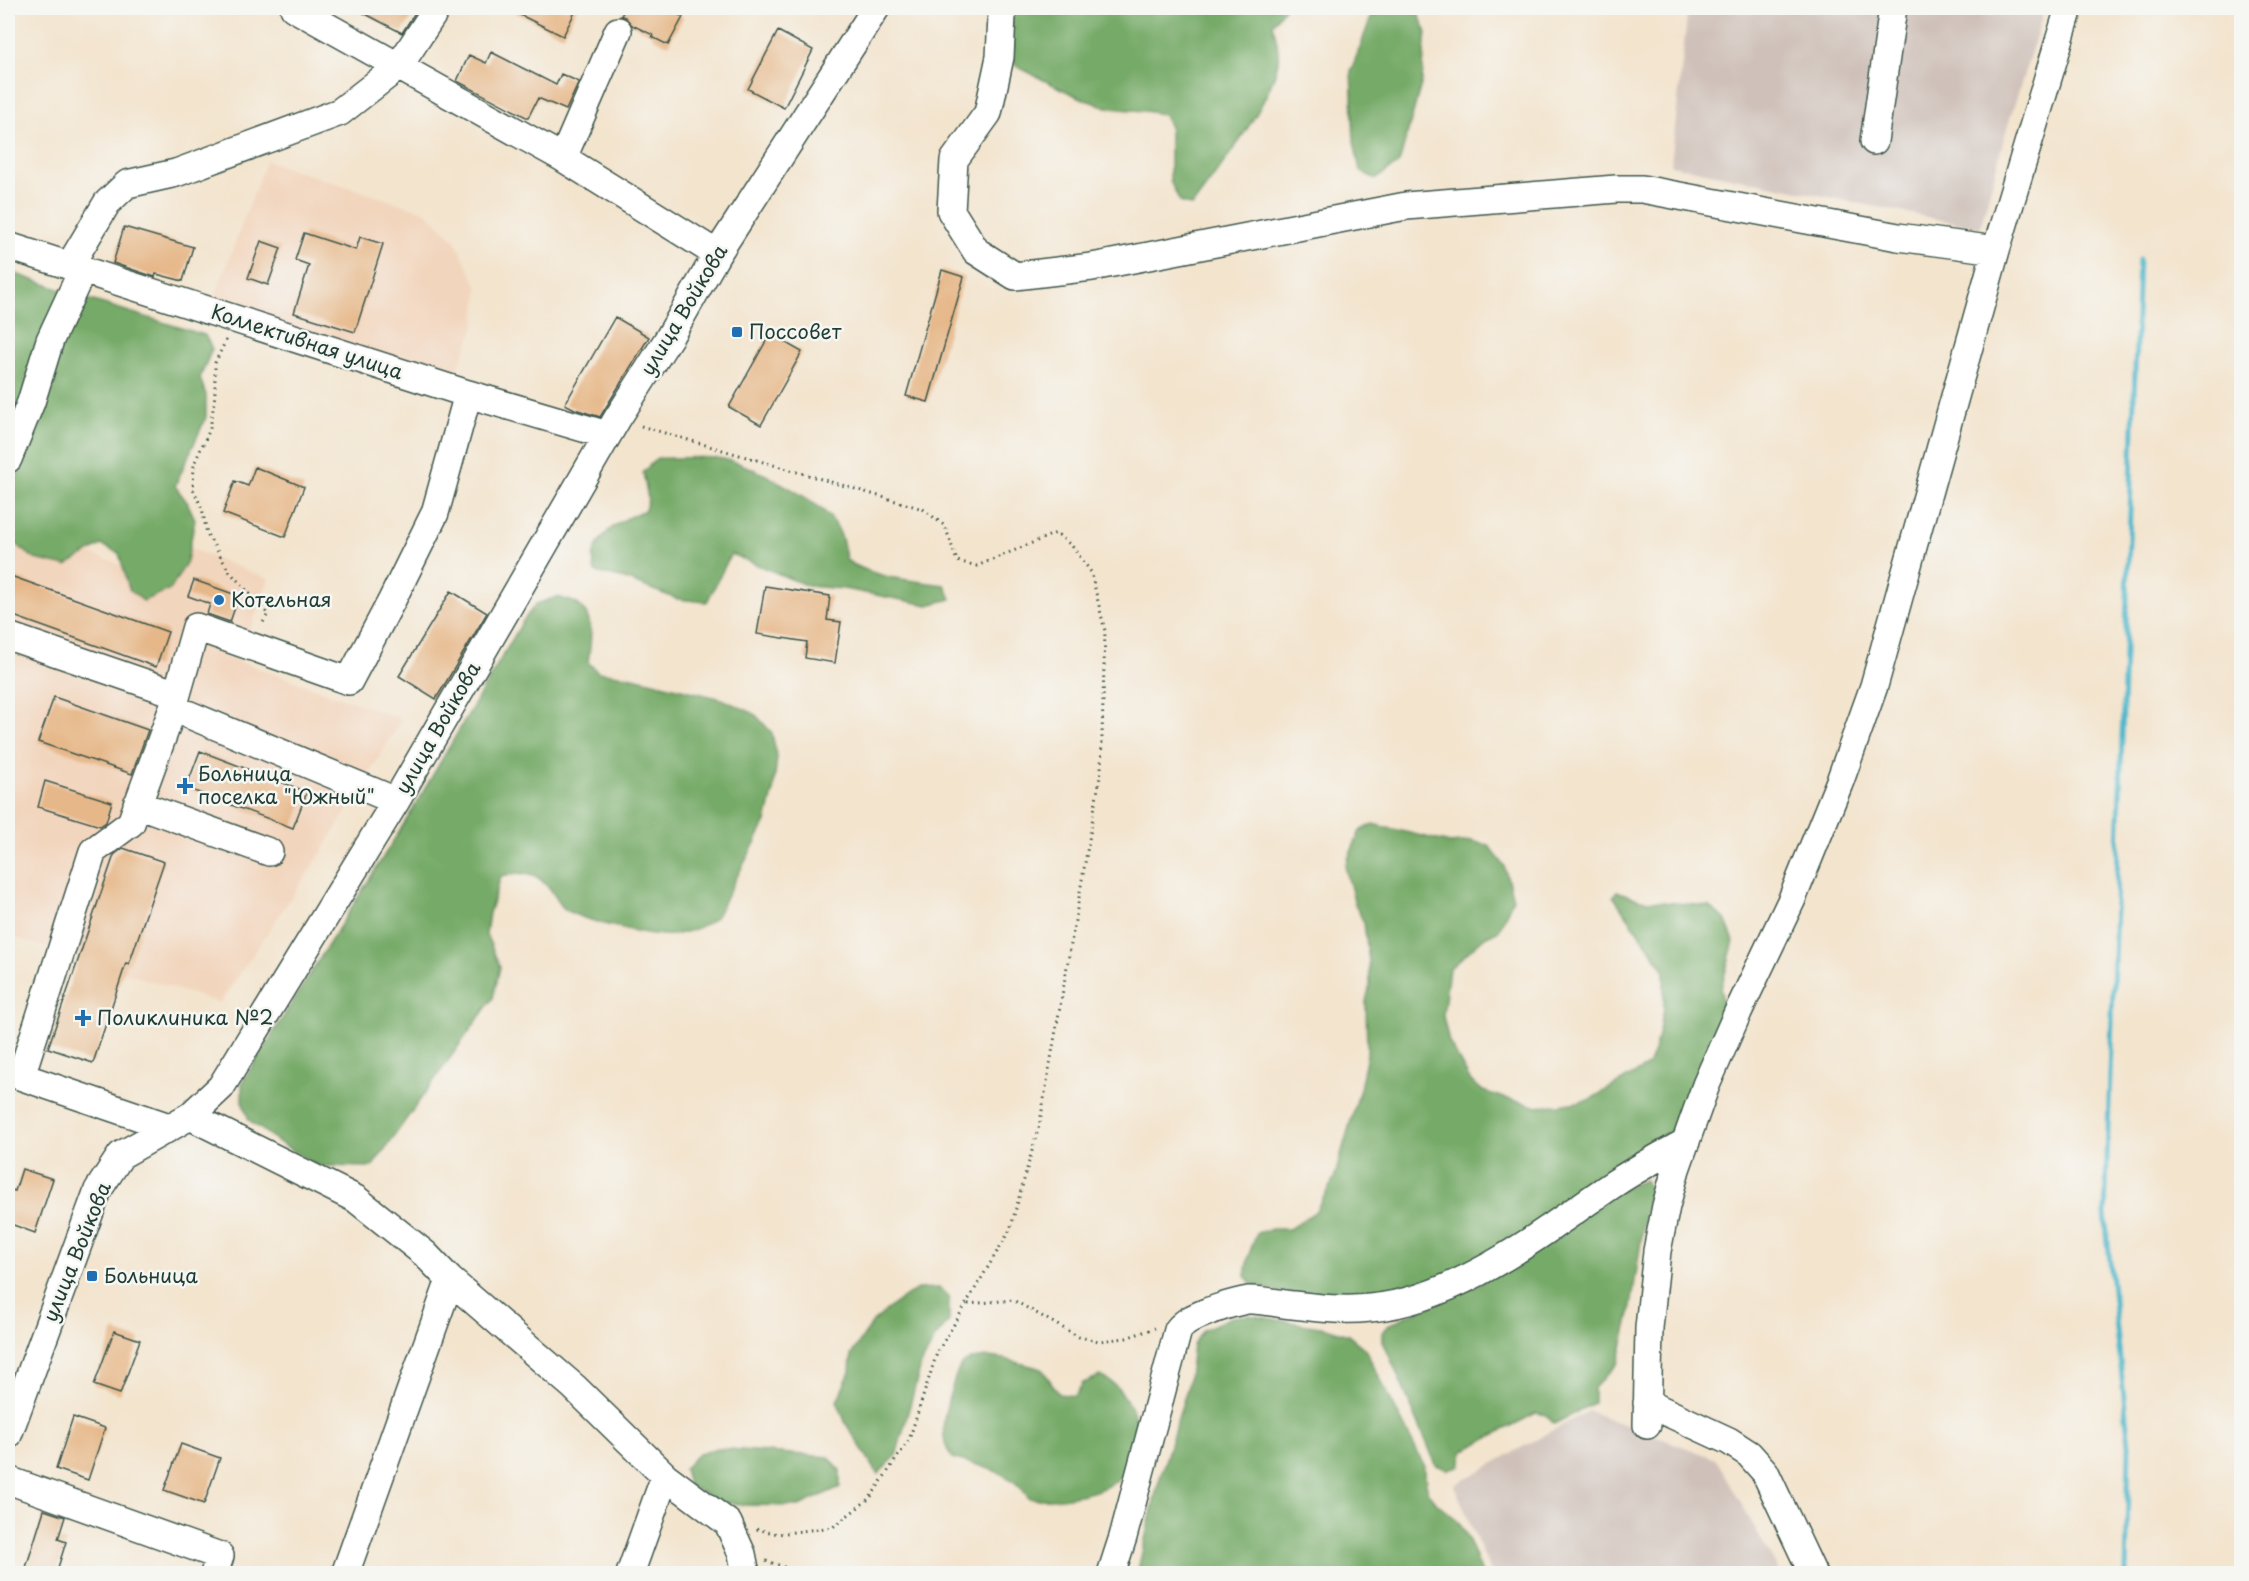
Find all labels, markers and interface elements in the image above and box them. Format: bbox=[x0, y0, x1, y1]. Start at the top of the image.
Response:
street label: улица Войкова bbox=[632, 238, 735, 381]
street label: Коллективная улица bbox=[208, 296, 407, 386]
place label: Поссовет bbox=[749, 316, 842, 346]
marker: Поссовет bbox=[730, 325, 744, 339]
place label: Котельная bbox=[231, 584, 332, 614]
marker: Котельная bbox=[212, 593, 226, 607]
street label: улица Войкова bbox=[387, 655, 488, 799]
place label: Больница поселка "Южный" bbox=[198, 758, 375, 811]
marker: Больница поселка "Южный" bbox=[176, 777, 194, 795]
place label: Поликлиника №2 bbox=[97, 1002, 273, 1032]
marker: Поликлиника №2 bbox=[74, 1009, 92, 1027]
street label: улица Войкова bbox=[34, 1177, 118, 1326]
place label: Больница bbox=[104, 1260, 198, 1290]
marker: Больница bbox=[85, 1269, 99, 1283]

